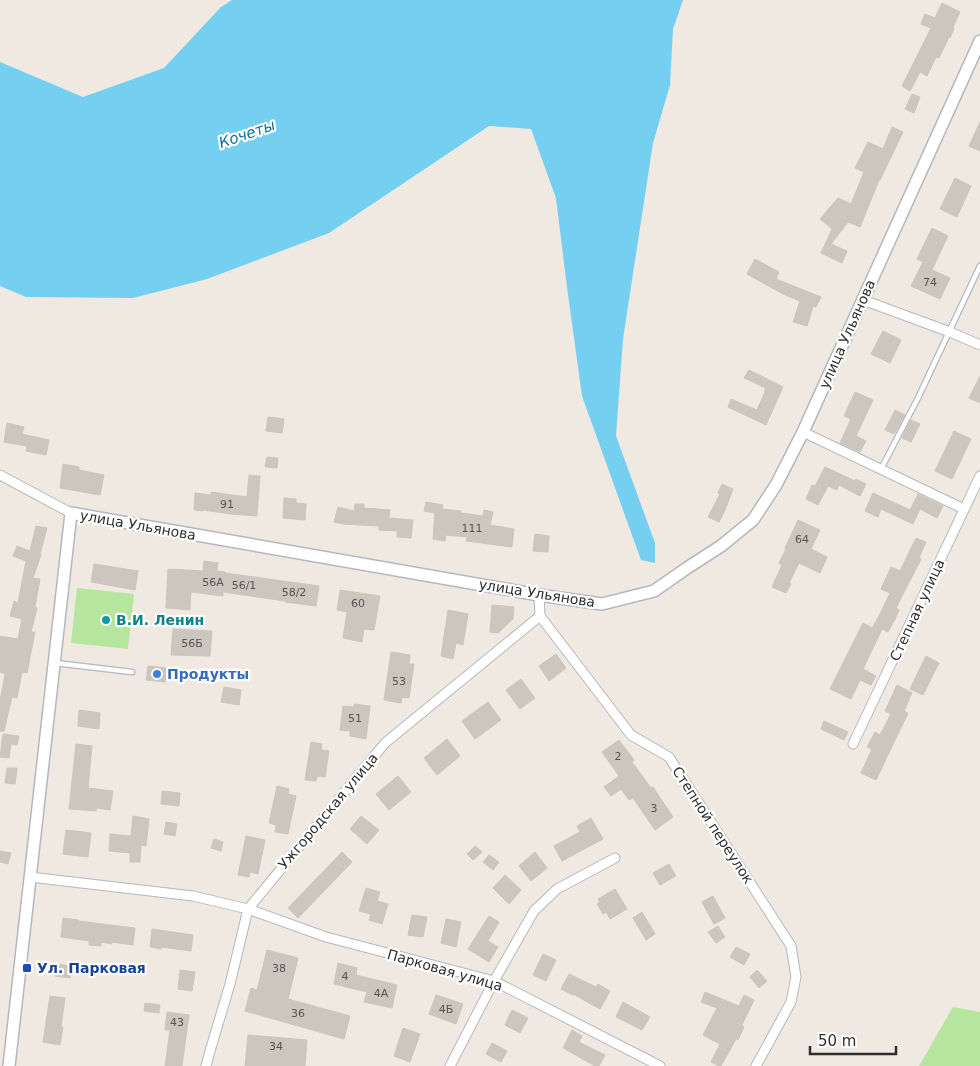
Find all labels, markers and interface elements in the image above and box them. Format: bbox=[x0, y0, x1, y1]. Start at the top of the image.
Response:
water label: Кочеты bbox=[216, 116, 278, 152]
house number: 74 bbox=[923, 276, 937, 289]
street label: улица Ульянова bbox=[816, 277, 878, 391]
house number: 91 bbox=[220, 498, 234, 511]
street label: улица Ульянова bbox=[79, 507, 197, 543]
house number: 111 bbox=[462, 522, 483, 535]
house number: 64 bbox=[795, 533, 809, 546]
street label: Степная улица bbox=[886, 556, 948, 664]
house number: 56А bbox=[202, 576, 224, 589]
street label: улица Ульянова bbox=[478, 576, 596, 610]
house number: 56/1 bbox=[232, 579, 256, 592]
house number: 58/2 bbox=[282, 586, 306, 599]
house number: 60 bbox=[351, 597, 365, 610]
place label: В.И. Ленин bbox=[116, 612, 204, 628]
marker: В.И. Ленин bbox=[100, 614, 112, 626]
house number: 56Б bbox=[181, 637, 203, 650]
place label: Продукты bbox=[167, 666, 249, 682]
marker: Продукты bbox=[151, 668, 163, 680]
house number: 53 bbox=[392, 675, 406, 688]
house number: 51 bbox=[348, 712, 362, 725]
street label: Ужгородская улица bbox=[275, 750, 381, 872]
house number: 2 bbox=[615, 750, 622, 763]
street label: Степной переулок bbox=[669, 763, 757, 887]
house number: 3 bbox=[651, 802, 658, 815]
street label: Парковая улица bbox=[386, 946, 504, 994]
place label: Ул. Парковая bbox=[37, 960, 146, 976]
marker: Ул. Парковая bbox=[21, 962, 33, 974]
house number: 38 bbox=[272, 962, 286, 975]
house number: 4 bbox=[342, 970, 349, 983]
house number: 4А bbox=[374, 987, 389, 1000]
house number: 4Б bbox=[439, 1003, 453, 1016]
house number: 36 bbox=[291, 1007, 305, 1020]
house number: 43 bbox=[170, 1016, 184, 1029]
scale bar bbox=[810, 1024, 896, 1056]
text: 50 m bbox=[818, 1032, 856, 1050]
house number: 34 bbox=[269, 1040, 283, 1053]

